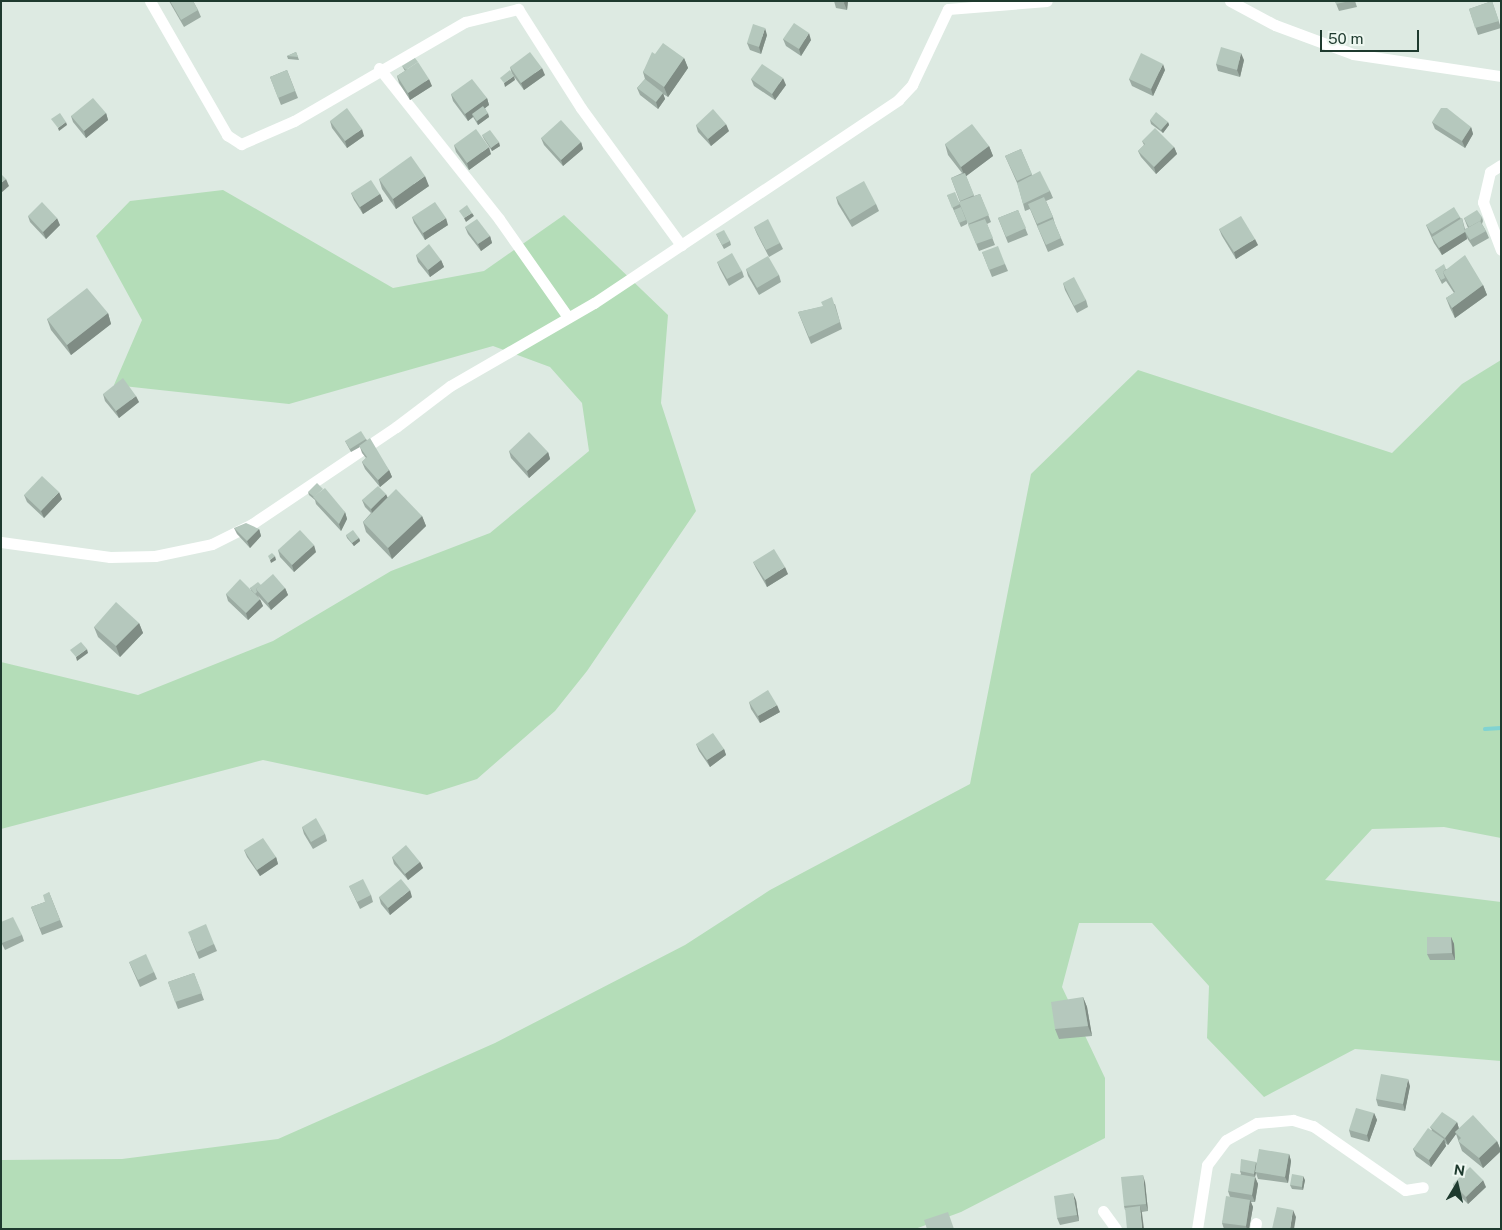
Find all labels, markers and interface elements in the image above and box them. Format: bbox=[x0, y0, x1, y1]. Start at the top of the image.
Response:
scale bar bbox=[1322, 20, 1421, 52]
text: 50 m bbox=[1328, 30, 1363, 47]
north arrow bbox=[1432, 1160, 1482, 1210]
text: N bbox=[1453, 1161, 1466, 1179]

